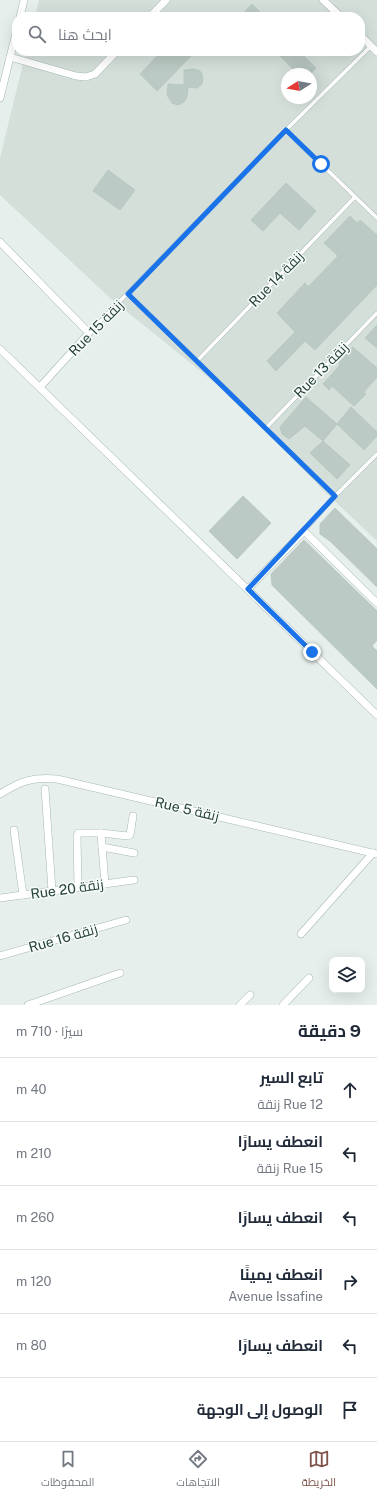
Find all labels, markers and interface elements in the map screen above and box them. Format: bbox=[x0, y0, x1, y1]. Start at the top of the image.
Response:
search box bbox=[12, 12, 365, 56]
icon: search bbox=[26, 23, 48, 45]
text: ابحث هنا bbox=[58, 26, 112, 43]
north arrow bbox=[281, 68, 317, 104]
route start bbox=[312, 155, 330, 173]
street label: Rue 14 زنقة bbox=[246, 248, 306, 310]
street label: Rue 15 زنقة bbox=[65, 297, 127, 359]
street label: Rue 13 زنقة bbox=[291, 339, 351, 401]
route end bbox=[303, 643, 321, 661]
street label: Rue 5 زنقة bbox=[153, 794, 221, 824]
street label: Rue 20 زنقة bbox=[29, 876, 105, 902]
street label: Rue 16 زنقة bbox=[27, 921, 99, 955]
map controls bbox=[329, 957, 365, 993]
button: layers bbox=[329, 957, 365, 993]
text: 9 دقيقة bbox=[298, 1021, 361, 1041]
text: سيرًا · 710 m bbox=[16, 1024, 83, 1039]
text: تابع السير bbox=[260, 1069, 323, 1086]
icon: ahead bbox=[339, 1079, 361, 1101]
text: 40 m bbox=[16, 1082, 47, 1097]
text: Rue 12 زنقة bbox=[257, 1097, 323, 1112]
text: انعطف يسارًا bbox=[238, 1133, 323, 1150]
icon: left bbox=[339, 1143, 361, 1165]
text: 210 m bbox=[16, 1146, 51, 1161]
text: Rue 15 زنقة bbox=[257, 1161, 323, 1176]
icon: left bbox=[339, 1207, 361, 1229]
text: انعطف يسارًا bbox=[238, 1209, 323, 1226]
text: 260 m bbox=[16, 1210, 54, 1225]
text: انعطف يمينًا bbox=[240, 1266, 323, 1283]
icon: right bbox=[339, 1271, 361, 1293]
text: 120 m bbox=[16, 1274, 51, 1289]
text: Avenue Issafine bbox=[228, 1289, 323, 1304]
icon: left bbox=[339, 1335, 361, 1357]
text: انعطف يسارًا bbox=[238, 1337, 323, 1354]
text: 80 m bbox=[16, 1338, 47, 1353]
icon: arrive bbox=[339, 1399, 361, 1421]
text: الوصول إلى الوجهة bbox=[197, 1401, 323, 1418]
tab: المحفوظات bbox=[41, 1448, 94, 1492]
tab: الاتجاهات bbox=[176, 1448, 220, 1492]
tab: الخريطة bbox=[302, 1448, 336, 1492]

